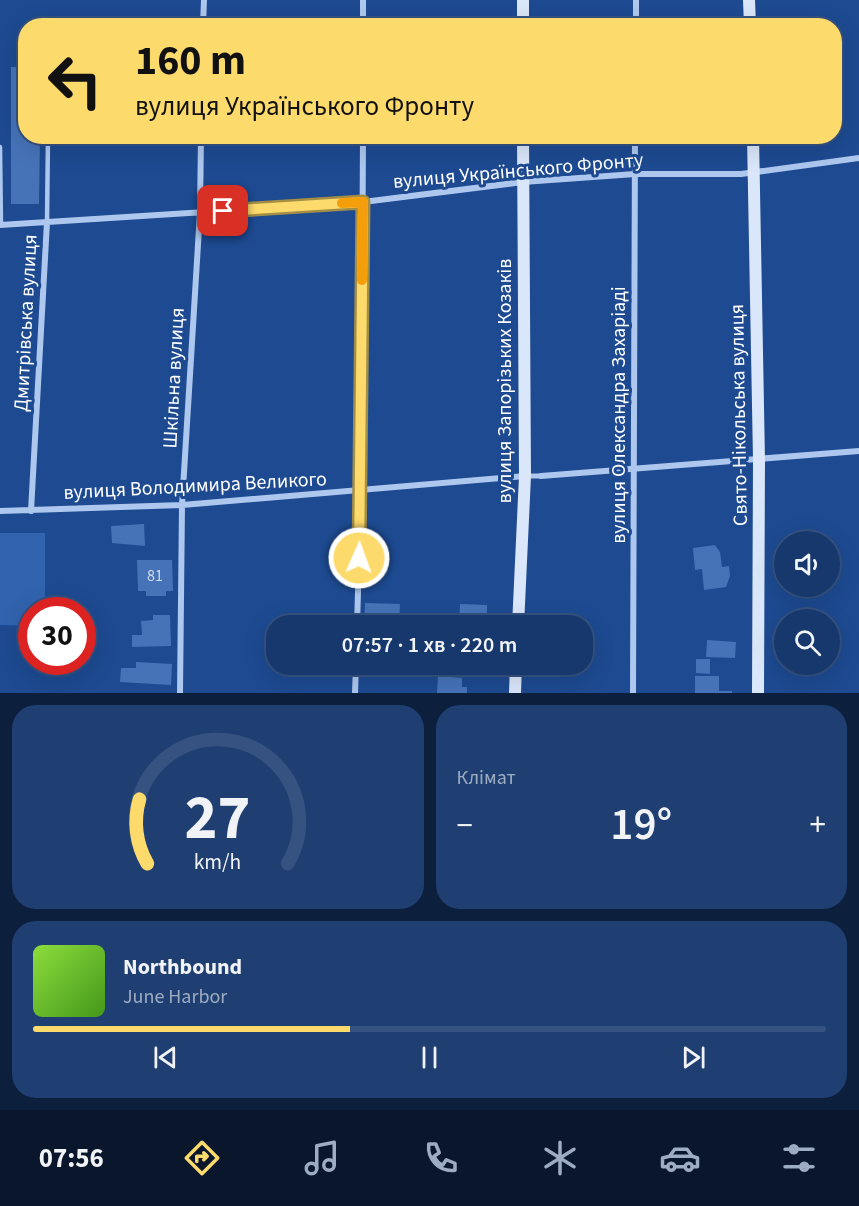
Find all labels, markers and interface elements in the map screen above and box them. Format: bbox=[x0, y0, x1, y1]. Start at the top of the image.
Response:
text: 160 m bbox=[135, 31, 246, 91]
icon: left bbox=[36, 42, 114, 120]
text: вулиця Українського Фронту bbox=[135, 87, 474, 126]
street label: вулиця Українського Фронту bbox=[392, 146, 645, 196]
pin bbox=[197, 185, 248, 236]
icon: arrive bbox=[206, 194, 239, 227]
street label: Дмитрівська вулиця bbox=[7, 234, 45, 412]
street label: вулиця Запорізьких Козаків bbox=[491, 259, 519, 503]
street label: вулиця Олександра Захаріаді bbox=[605, 286, 633, 544]
street label: Свято-Нікольська вулиця bbox=[723, 304, 755, 526]
street label: Шкільна вулиця bbox=[156, 307, 192, 449]
street label: вулиця Володимира Великого bbox=[63, 465, 327, 507]
position arrow bbox=[327, 526, 391, 590]
map controls bbox=[774, 531, 840, 675]
button: sound bbox=[774, 531, 840, 597]
house number: 81 bbox=[147, 565, 163, 587]
speed limit sign: 30 bbox=[18, 597, 96, 675]
button: search bbox=[774, 609, 840, 675]
text: 07:57 · 1 хв · 220 m bbox=[342, 629, 517, 661]
text: Клімат bbox=[457, 764, 516, 792]
text: 27 bbox=[185, 774, 251, 863]
text: 19° bbox=[610, 793, 672, 857]
text: − bbox=[457, 802, 473, 849]
text: + bbox=[810, 802, 826, 849]
text: km/h bbox=[194, 847, 242, 878]
text: Northbound bbox=[123, 951, 242, 983]
text: June Harbor bbox=[123, 983, 227, 1011]
icon: previous bbox=[149, 1041, 182, 1074]
icon: pause bbox=[413, 1041, 446, 1074]
icon: next bbox=[677, 1041, 710, 1074]
icon: directions bbox=[181, 1137, 223, 1179]
icon: music bbox=[301, 1137, 343, 1179]
icon: phone bbox=[420, 1137, 462, 1179]
icon: climate bbox=[539, 1137, 581, 1179]
icon: car bbox=[659, 1137, 701, 1179]
icon: filters bbox=[778, 1137, 820, 1179]
text: 07:56 bbox=[39, 1139, 104, 1178]

